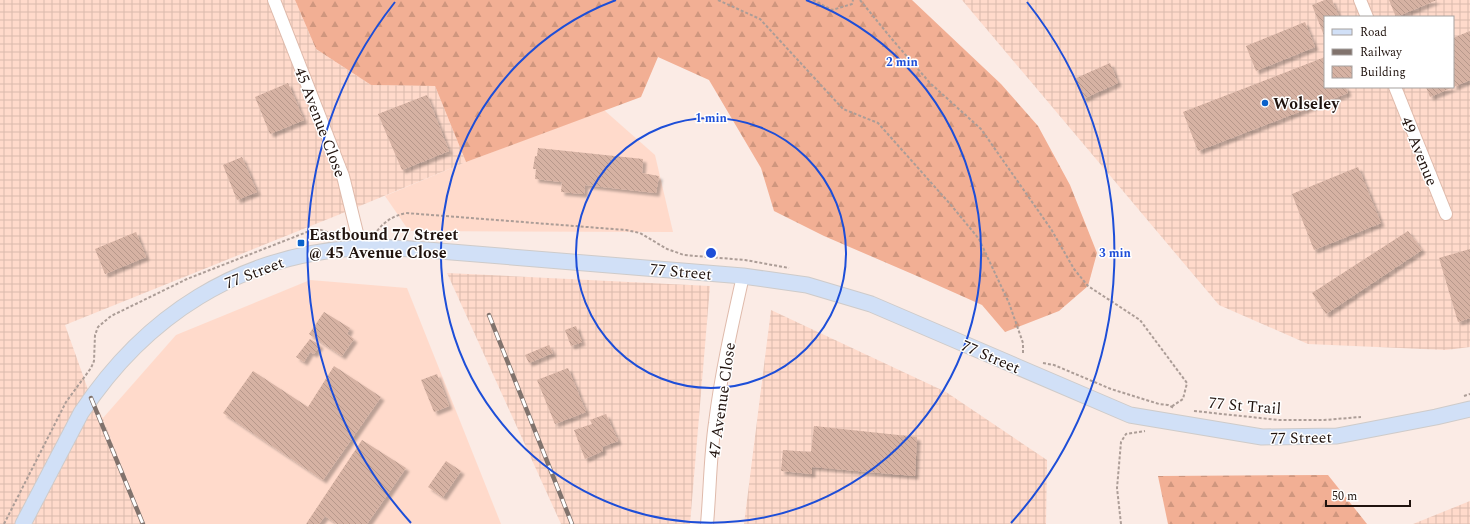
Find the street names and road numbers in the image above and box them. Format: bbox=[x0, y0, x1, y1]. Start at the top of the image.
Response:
street label: 45 Avenue Close bbox=[288, 64, 352, 181]
street label: 49 Avenue bbox=[1394, 113, 1444, 190]
street label: 77 Street bbox=[221, 251, 288, 295]
street label: 77 Street bbox=[649, 257, 713, 287]
street label: 77 Street bbox=[957, 334, 1024, 380]
street label: 47 Avenue Close bbox=[702, 341, 742, 459]
street label: 77 St Trail bbox=[1208, 391, 1282, 421]
street label: 77 Street bbox=[1270, 425, 1333, 451]

